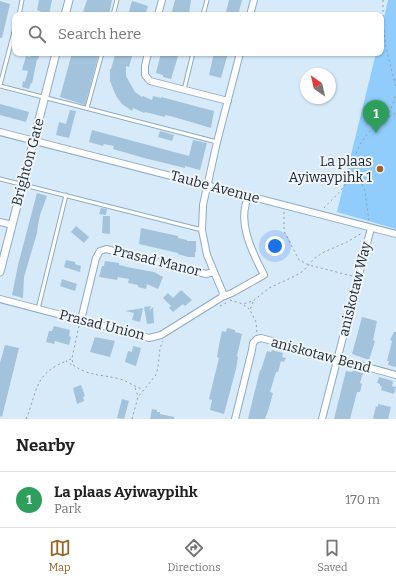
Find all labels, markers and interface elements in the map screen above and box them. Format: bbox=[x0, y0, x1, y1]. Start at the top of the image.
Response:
search box bbox=[12, 12, 384, 56]
icon: search bbox=[26, 23, 48, 45]
text: Search here bbox=[58, 25, 141, 43]
north arrow bbox=[300, 68, 336, 104]
pin: 1 bbox=[363, 100, 389, 133]
street label: Brighton Gate bbox=[8, 116, 48, 208]
place label: La plaas Ayiwaypihk 1 bbox=[288, 153, 372, 186]
marker: La plaas Ayiwaypihk 1 bbox=[375, 164, 385, 174]
street label: Taube Avenue bbox=[169, 167, 261, 207]
your location bbox=[265, 236, 285, 256]
street label: aniskotaw Way bbox=[335, 239, 375, 338]
street label: Prasad Manor bbox=[111, 242, 203, 280]
street label: Prasad Union bbox=[57, 306, 147, 344]
street label: aniskotaw Bend bbox=[269, 333, 373, 377]
text: Nearby bbox=[16, 435, 75, 456]
text: La plaas Ayiwaypihk bbox=[54, 483, 198, 501]
text: 1 bbox=[26, 492, 32, 507]
text: 170 m bbox=[345, 492, 380, 507]
text: Park bbox=[54, 501, 81, 516]
tab: Map bbox=[48, 537, 71, 574]
tab: Directions bbox=[168, 537, 220, 574]
tab: Saved bbox=[317, 537, 348, 574]

